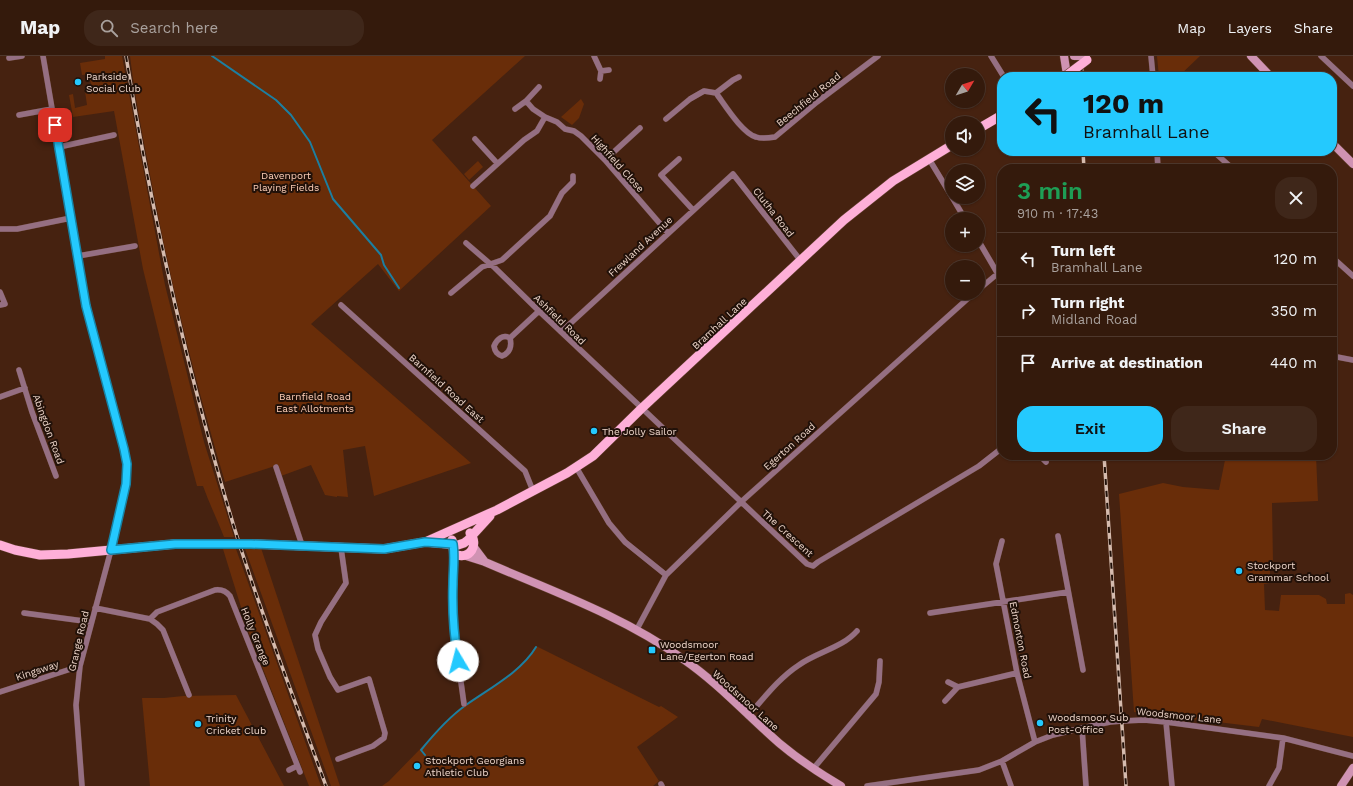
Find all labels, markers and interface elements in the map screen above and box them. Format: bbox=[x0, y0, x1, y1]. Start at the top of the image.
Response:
search box bbox=[84, 10, 364, 46]
text: Map bbox=[20, 16, 60, 39]
icon: search bbox=[98, 17, 120, 39]
text: Search here bbox=[130, 19, 218, 37]
text: Map bbox=[1177, 20, 1206, 36]
text: Layers bbox=[1228, 20, 1272, 36]
text: Share bbox=[1294, 20, 1333, 36]
north arrow bbox=[945, 68, 985, 108]
map controls bbox=[945, 68, 985, 300]
street label: Beechfield Road bbox=[774, 70, 843, 129]
place label: Parkside Social Club bbox=[86, 71, 141, 94]
marker: Parkside Social Club bbox=[73, 77, 83, 87]
text: 120 m bbox=[1083, 87, 1164, 120]
icon: left bbox=[1017, 88, 1069, 140]
pin bbox=[38, 108, 72, 142]
icon: arrive bbox=[44, 114, 66, 136]
button: sound bbox=[945, 116, 985, 156]
text: Bramhall Lane bbox=[1083, 121, 1210, 142]
street label: Highfield Close bbox=[589, 132, 646, 194]
button: layers bbox=[945, 164, 985, 204]
park label: Davenport Playing Fields bbox=[253, 170, 319, 193]
text: 3 min bbox=[1017, 177, 1083, 205]
button: close bbox=[1275, 177, 1317, 219]
street label: Clutha Road bbox=[751, 185, 796, 239]
text: 910 m · 17:43 bbox=[1017, 206, 1098, 221]
button: + bbox=[945, 212, 985, 252]
street label: Frewland Avenue bbox=[606, 214, 675, 279]
text: Turn left bbox=[1051, 242, 1115, 260]
icon: left bbox=[1017, 248, 1039, 270]
text: 120 m bbox=[1274, 250, 1317, 268]
button: − bbox=[945, 260, 985, 300]
text: Bramhall Lane bbox=[1051, 260, 1142, 275]
street label: Ashfield Road bbox=[532, 292, 588, 347]
text: Turn right bbox=[1051, 294, 1124, 312]
street label: Bramhall Lane bbox=[690, 295, 749, 351]
icon: right bbox=[1017, 300, 1039, 322]
text: 350 m bbox=[1271, 302, 1317, 320]
text: Midland Road bbox=[1051, 312, 1137, 327]
street label: Barnfield Road East bbox=[407, 352, 487, 425]
icon: arrive bbox=[1017, 352, 1039, 374]
text: Arrive at destination bbox=[1051, 354, 1203, 372]
text: 440 m bbox=[1270, 354, 1317, 372]
park label: Barnfield Road East Allotments bbox=[276, 391, 354, 414]
street label: Abingdon Road bbox=[31, 393, 66, 466]
button: Exit bbox=[1017, 406, 1163, 452]
button: Share bbox=[1171, 406, 1317, 452]
street label: Egerton Road bbox=[761, 420, 817, 472]
marker: The Jolly Sailor bbox=[589, 426, 599, 436]
place label: The Jolly Sailor bbox=[602, 426, 677, 437]
street label: The Crescent bbox=[760, 508, 816, 560]
place label: Stockport Grammar School bbox=[1247, 560, 1329, 583]
marker: Stockport Grammar School bbox=[1234, 566, 1244, 576]
street label: Edmonton Road bbox=[1008, 601, 1033, 680]
street label: Holly Grange bbox=[239, 606, 272, 667]
street label: Grange Road bbox=[66, 610, 91, 673]
place label: Woodsmoor Lane/Egerton Road bbox=[660, 639, 753, 662]
position arrow bbox=[437, 640, 479, 682]
marker: Woodsmoor Lane/Egerton Road bbox=[647, 645, 657, 655]
street label: Kingsway bbox=[14, 658, 61, 683]
street label: Woodsmoor Lane bbox=[710, 668, 781, 733]
street label: Woodsmoor Lane bbox=[1136, 706, 1222, 725]
place label: Woodsmoor Sub Post-Office bbox=[1048, 712, 1128, 735]
place label: Trinity Cricket Club bbox=[206, 713, 266, 736]
marker: Woodsmoor Sub Post-Office bbox=[1035, 718, 1045, 728]
marker: Trinity Cricket Club bbox=[193, 719, 203, 729]
place label: Stockport Georgians Athletic Club bbox=[425, 755, 524, 778]
marker: Stockport Georgians Athletic Club bbox=[412, 761, 422, 771]

